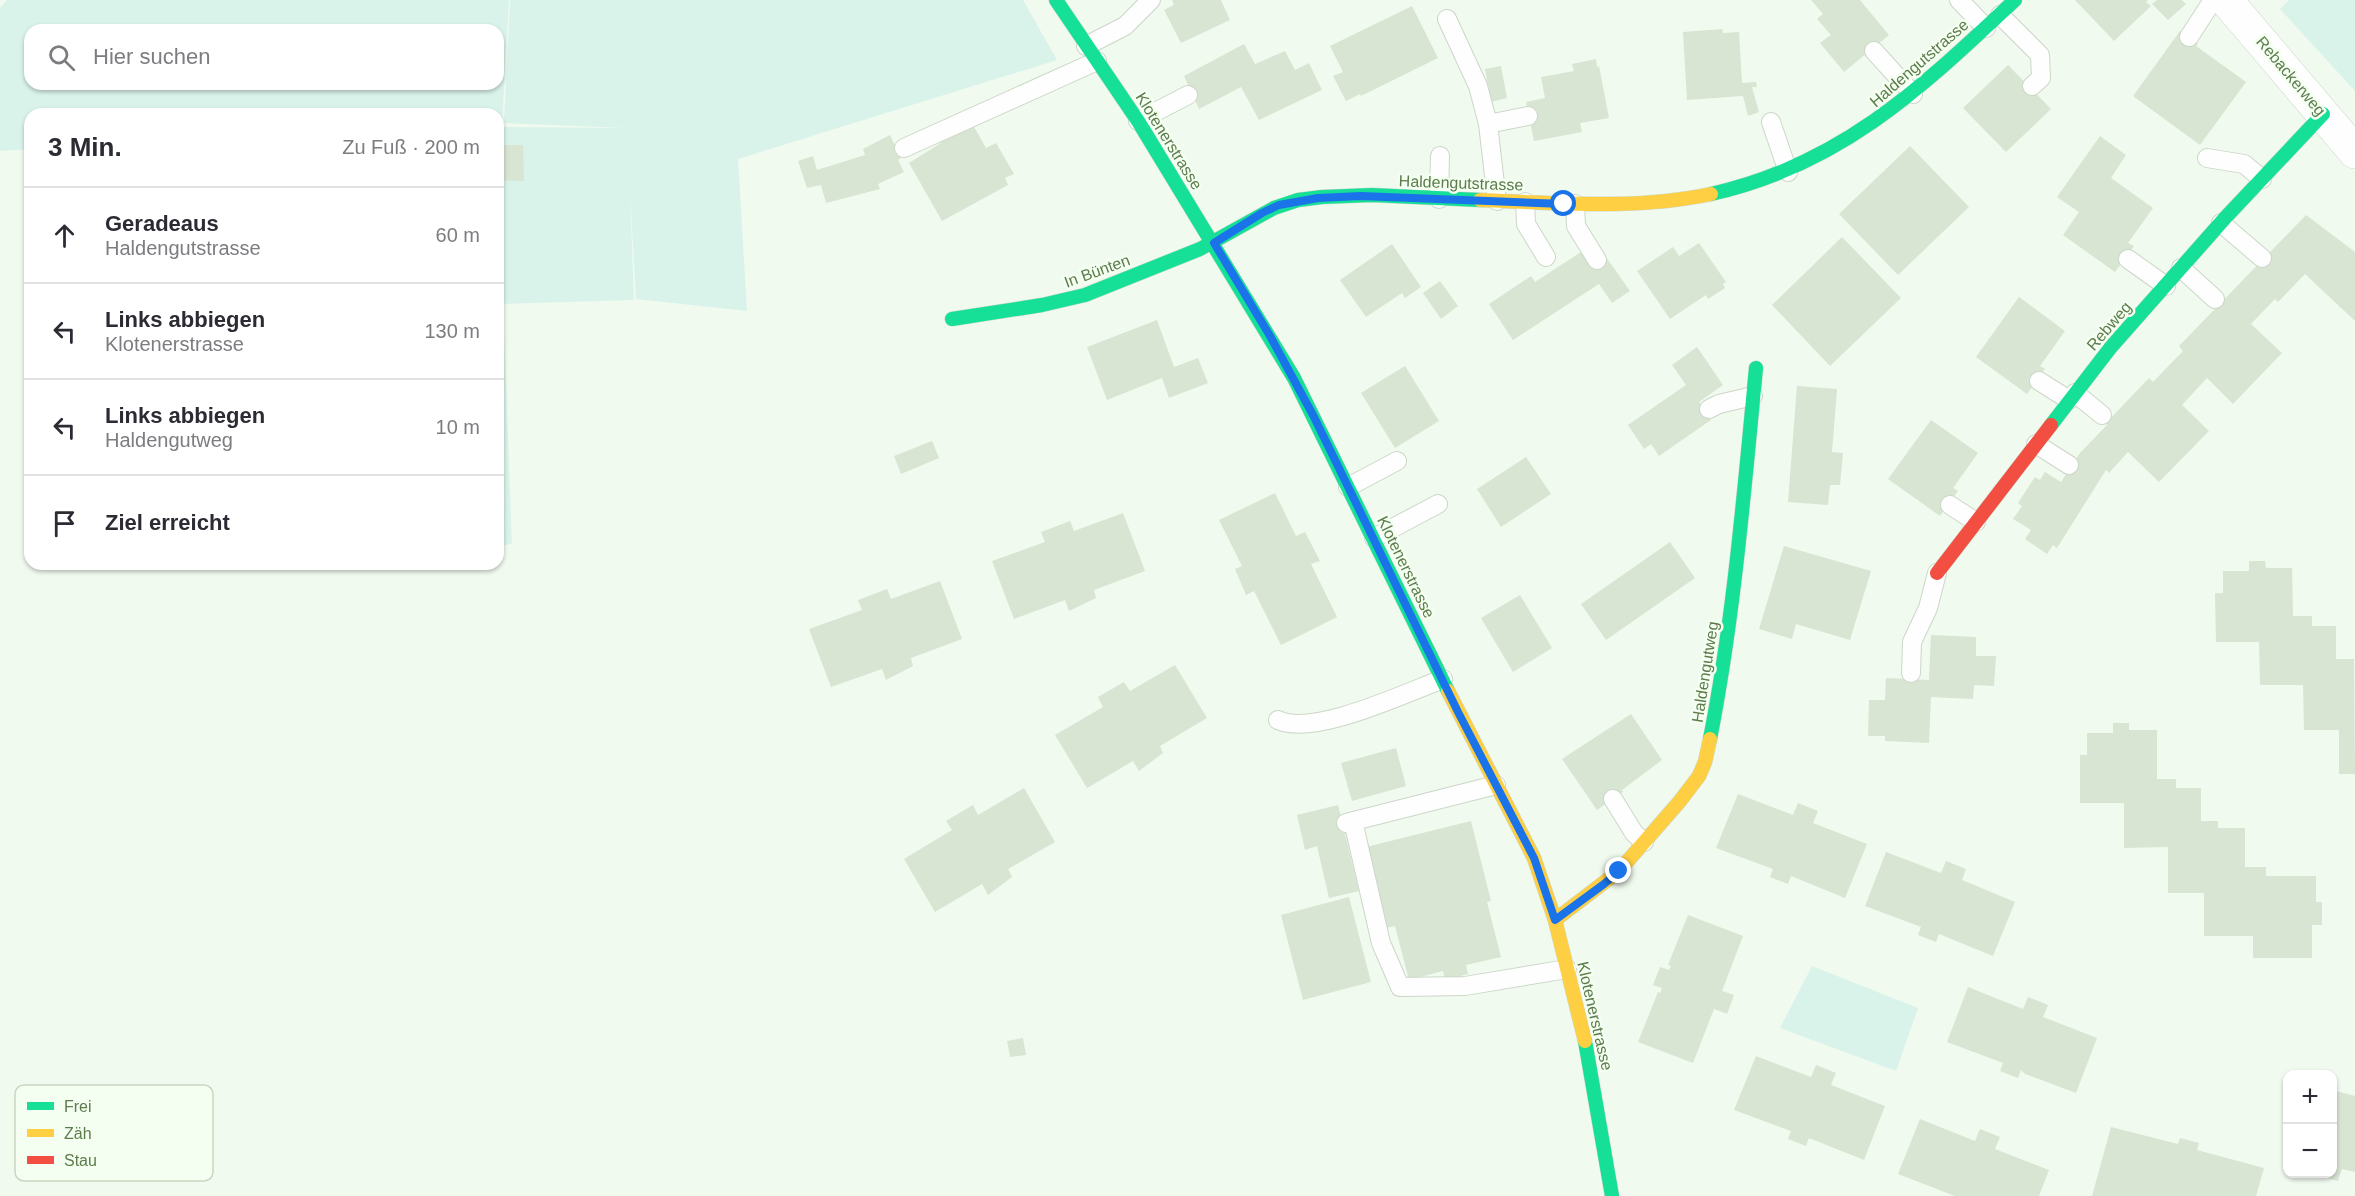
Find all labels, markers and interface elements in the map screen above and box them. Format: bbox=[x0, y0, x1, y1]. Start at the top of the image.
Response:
street label: Haldengutstrasse bbox=[1866, 16, 1972, 110]
search box bbox=[24, 24, 504, 90]
street label: Rebackerweg bbox=[2253, 33, 2329, 119]
icon: search bbox=[45, 41, 78, 74]
text: Hier suchen bbox=[93, 44, 210, 69]
street label: Klotenerstrasse bbox=[1132, 89, 1206, 193]
text: 3 Min. bbox=[48, 132, 122, 162]
text: Zu Fuß · 200 m bbox=[342, 136, 480, 158]
street label: Haldengutstrasse bbox=[1398, 172, 1524, 194]
route start bbox=[1550, 190, 1576, 216]
text: Geradeaus bbox=[105, 211, 219, 236]
icon: ahead bbox=[48, 219, 81, 252]
text: 60 m bbox=[436, 224, 480, 246]
text: Haldengutstrasse bbox=[105, 237, 261, 259]
street label: In Bünten bbox=[1062, 251, 1132, 291]
street label: Rebweg bbox=[2083, 298, 2135, 354]
text: Links abbiegen bbox=[105, 307, 265, 332]
icon: left bbox=[48, 315, 81, 348]
text: 130 m bbox=[424, 320, 480, 342]
text: Klotenerstrasse bbox=[105, 333, 244, 355]
text: Links abbiegen bbox=[105, 403, 265, 428]
icon: left bbox=[48, 411, 81, 444]
text: 10 m bbox=[436, 416, 480, 438]
text: Haldengutweg bbox=[105, 429, 233, 451]
icon: arrive bbox=[48, 507, 81, 540]
text: Ziel erreicht bbox=[105, 510, 230, 535]
street label: Klotenerstrasse bbox=[1374, 513, 1438, 621]
street label: Haldengutweg bbox=[1689, 620, 1721, 724]
route end bbox=[1605, 857, 1631, 883]
street label: Klotenerstrasse bbox=[1574, 960, 1616, 1072]
map controls bbox=[2283, 1070, 2337, 1178]
button: + bbox=[2283, 1070, 2337, 1124]
legend bbox=[15, 1085, 213, 1181]
text: Frei bbox=[64, 1098, 92, 1115]
button: − bbox=[2283, 1124, 2337, 1178]
text: Zäh bbox=[64, 1125, 92, 1142]
text: Stau bbox=[64, 1152, 97, 1169]

